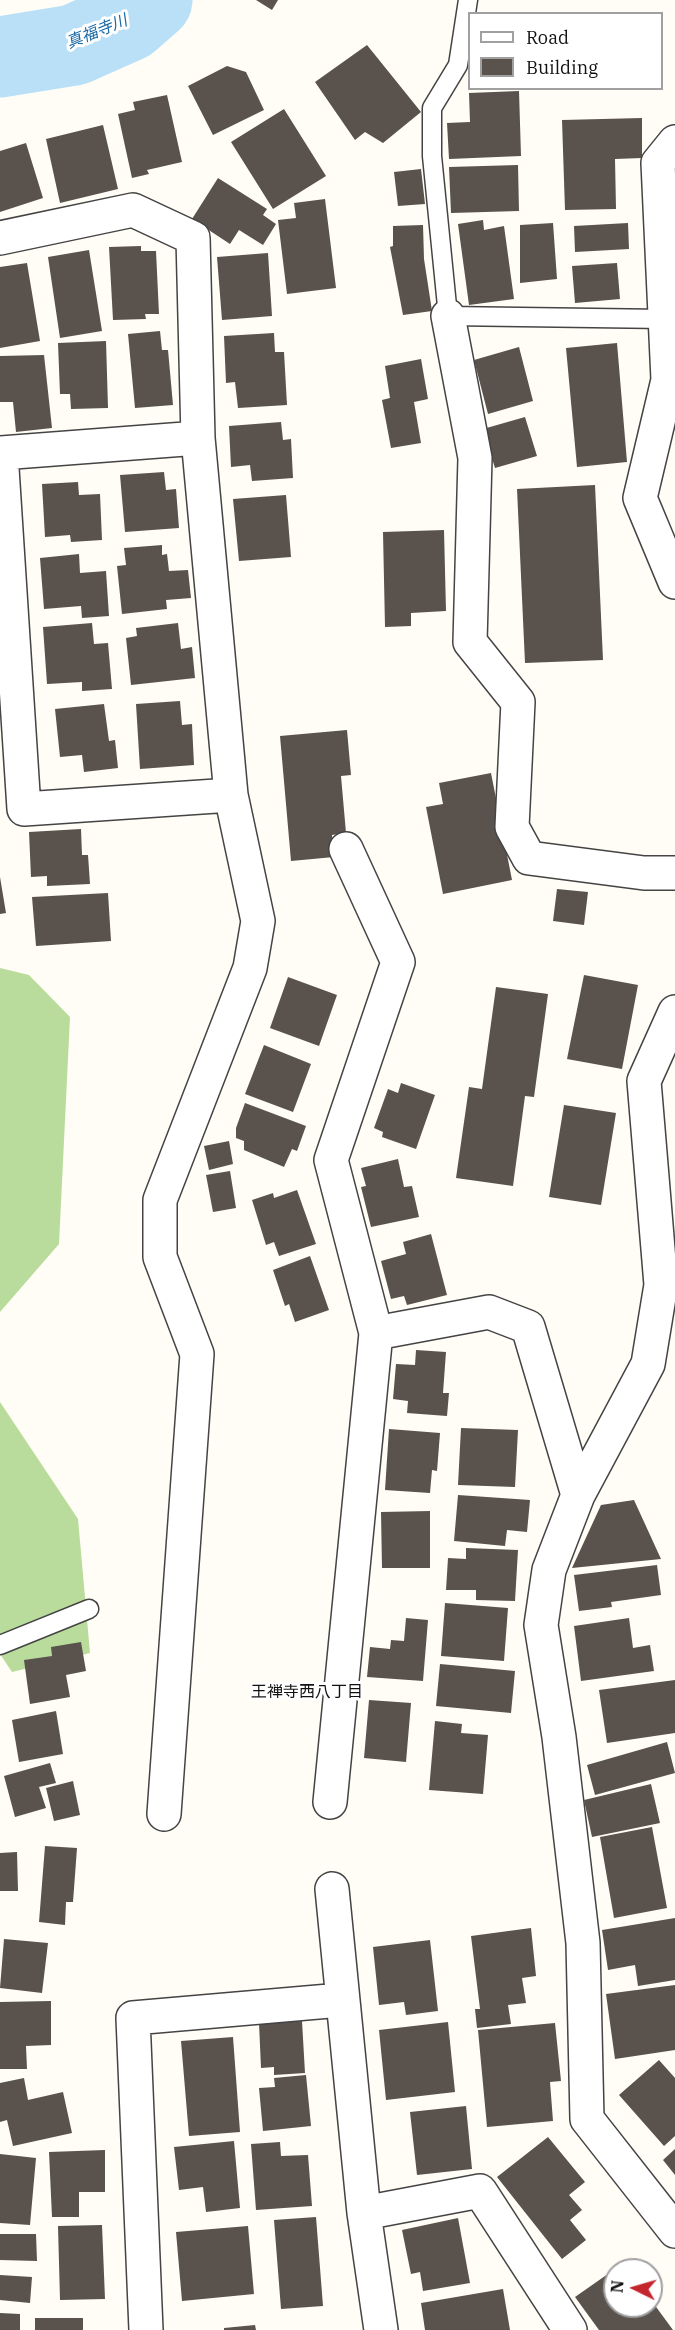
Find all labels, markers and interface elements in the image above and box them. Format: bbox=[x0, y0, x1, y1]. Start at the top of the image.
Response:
water label: 真福寺川 bbox=[64, 11, 130, 53]
legend bbox=[468, 12, 663, 90]
text: Road bbox=[526, 26, 569, 49]
text: Building bbox=[526, 56, 598, 79]
district label: 王禅寺西八丁目 bbox=[251, 1682, 363, 1702]
north arrow bbox=[603, 2258, 663, 2318]
text: N bbox=[607, 2279, 628, 2294]

